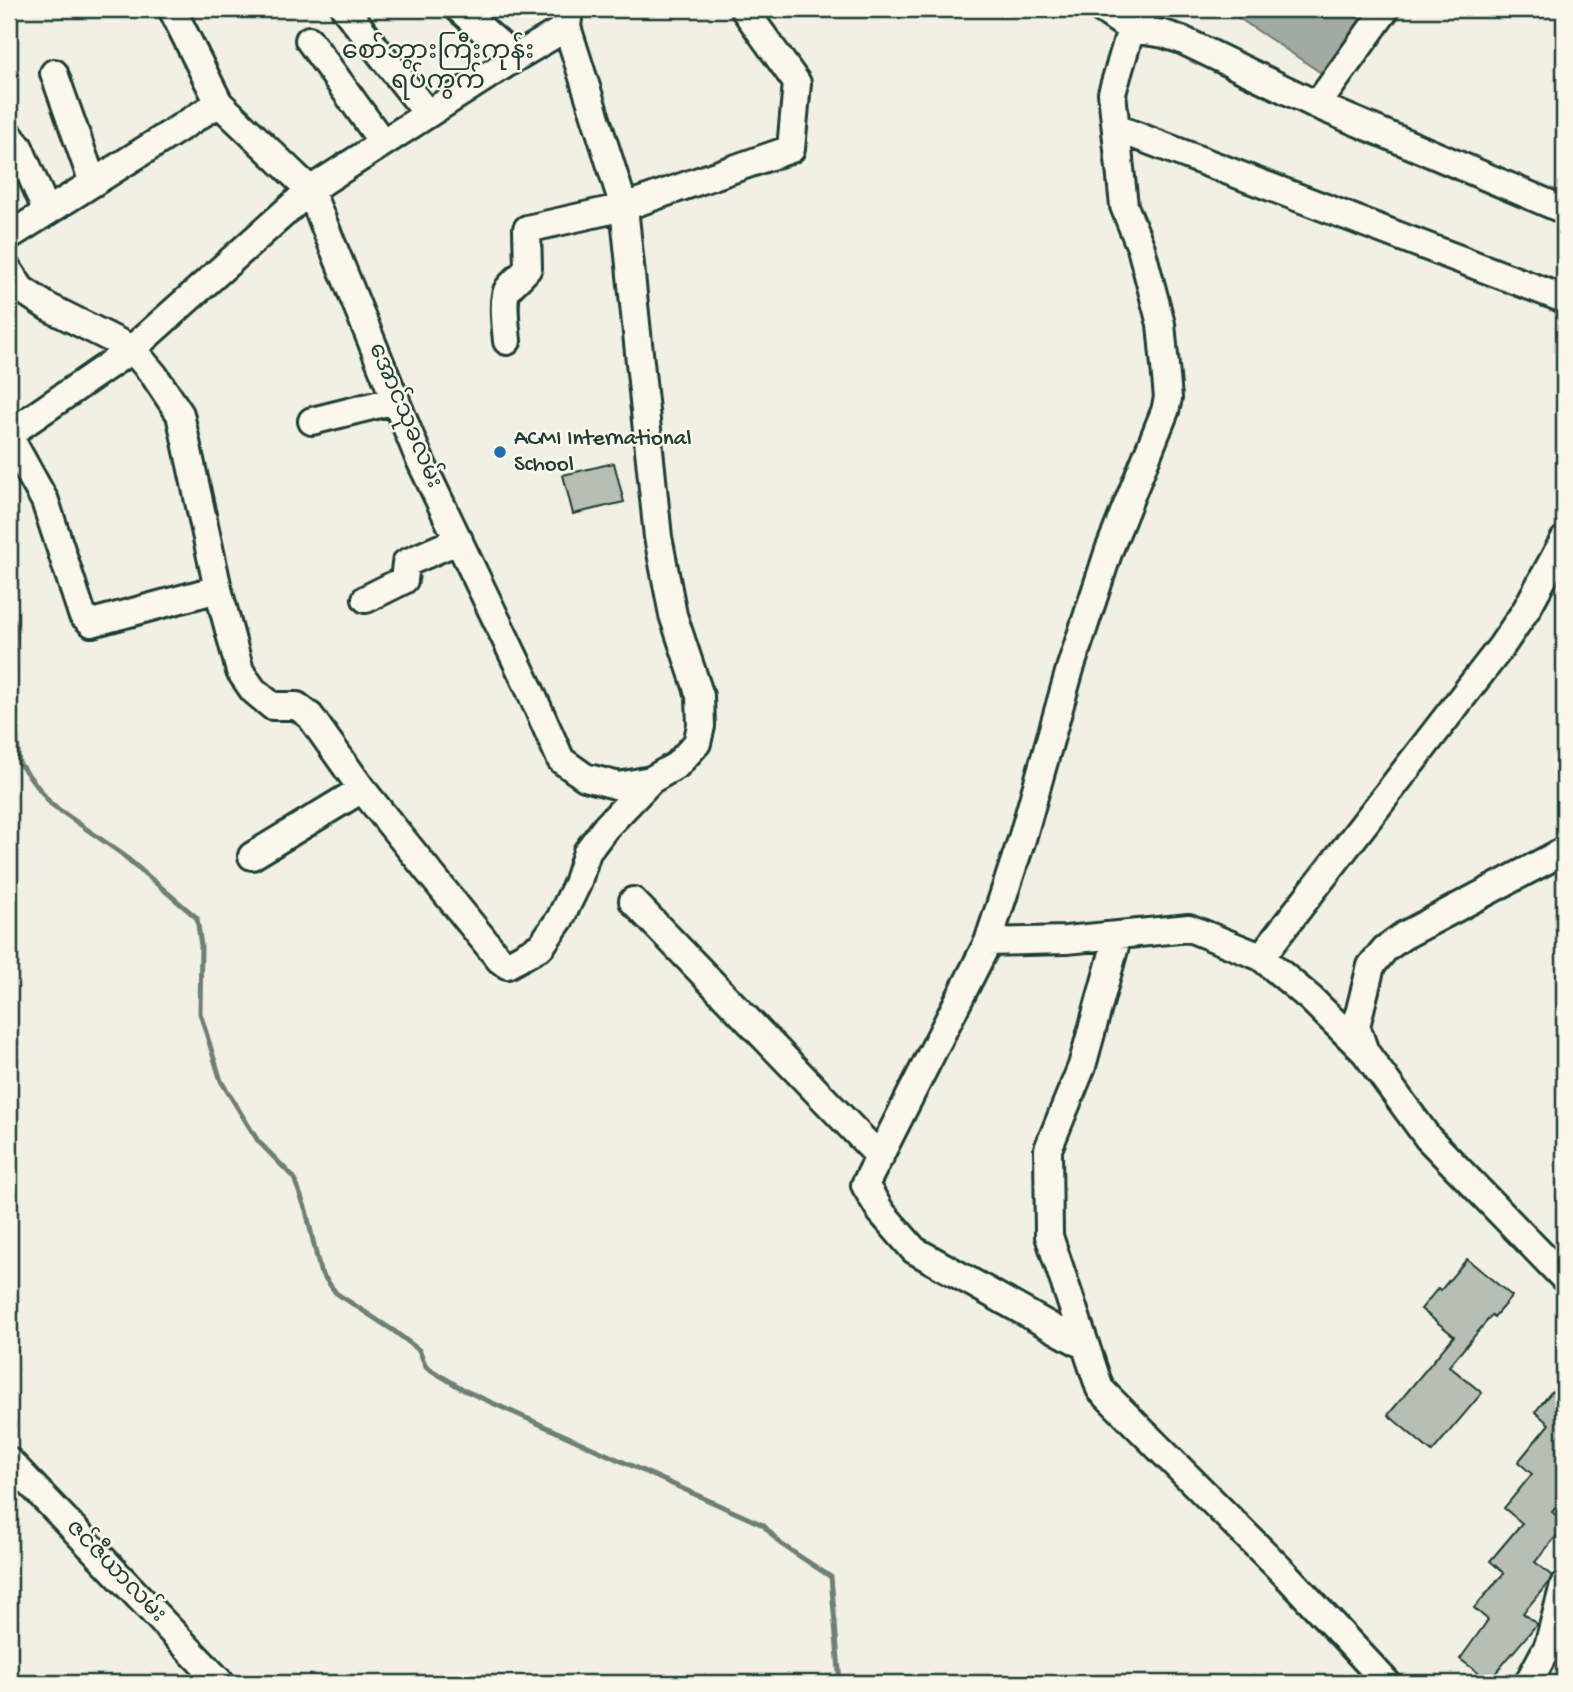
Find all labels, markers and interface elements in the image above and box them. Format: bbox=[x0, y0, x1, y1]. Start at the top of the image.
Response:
district label: စော်ဘွားကြီးကုန်း ရပ်ကွက် bbox=[342, 32, 534, 100]
street label: အောင်သုခလမ်း bbox=[359, 337, 452, 493]
place label: ACMI International School bbox=[514, 426, 692, 479]
marker: ACMI International School bbox=[492, 444, 508, 460]
street label: ဇင်ဇီယာလမ်း bbox=[59, 1511, 175, 1629]

